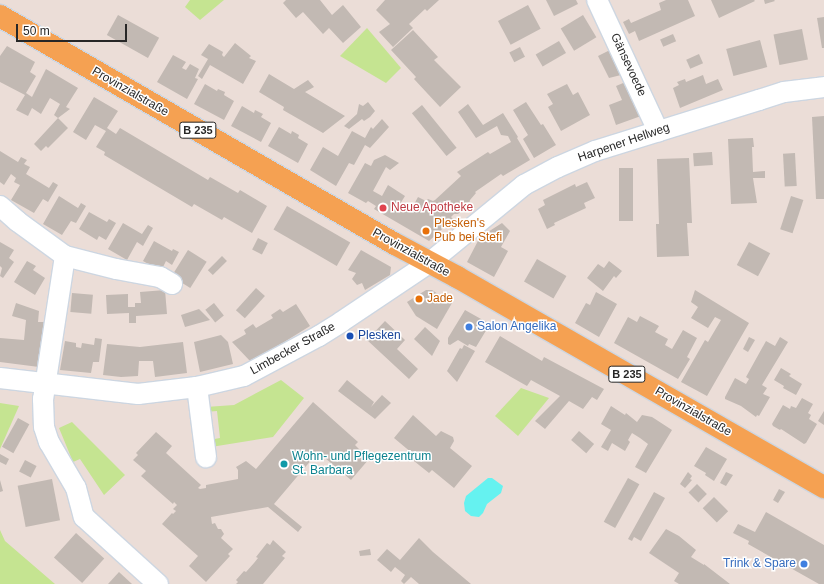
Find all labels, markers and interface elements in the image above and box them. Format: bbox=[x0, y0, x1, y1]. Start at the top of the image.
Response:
scale bar bbox=[18, 16, 129, 42]
text: 50 m bbox=[23, 24, 50, 38]
street label: Gänsevoede bbox=[607, 31, 649, 99]
street label: Provinzialstraße bbox=[89, 64, 171, 120]
road number: B 235 bbox=[179, 121, 217, 139]
street label: Harpener Hellweg bbox=[576, 121, 672, 165]
place label: Neue Apotheke bbox=[391, 201, 474, 215]
marker: Neue Apotheke bbox=[378, 203, 388, 213]
place label: Plesken's Pub bei Stefi bbox=[434, 217, 502, 245]
street label: Provinzialstraße bbox=[370, 226, 452, 280]
marker: Plesken's Pub bei Stefi bbox=[421, 226, 431, 236]
place label: Jade bbox=[427, 292, 453, 306]
marker: Jade bbox=[414, 294, 424, 304]
street label: Limbecker Straße bbox=[248, 320, 338, 378]
place label: Salon Angelika bbox=[477, 320, 557, 334]
marker: Salon Angelika bbox=[464, 322, 474, 332]
place label: Plesken bbox=[358, 329, 401, 343]
marker: Plesken bbox=[345, 331, 355, 341]
road number: B 235 bbox=[608, 365, 646, 383]
street label: Provinzialstraße bbox=[652, 384, 734, 440]
place label: Wohn- und Pflegezentrum St. Barbara bbox=[292, 450, 431, 478]
marker: Wohn- und Pflegezentrum St. Barbara bbox=[279, 459, 289, 469]
place label: Trink & Spare bbox=[723, 557, 796, 571]
marker: Trink & Spare bbox=[799, 559, 809, 569]

